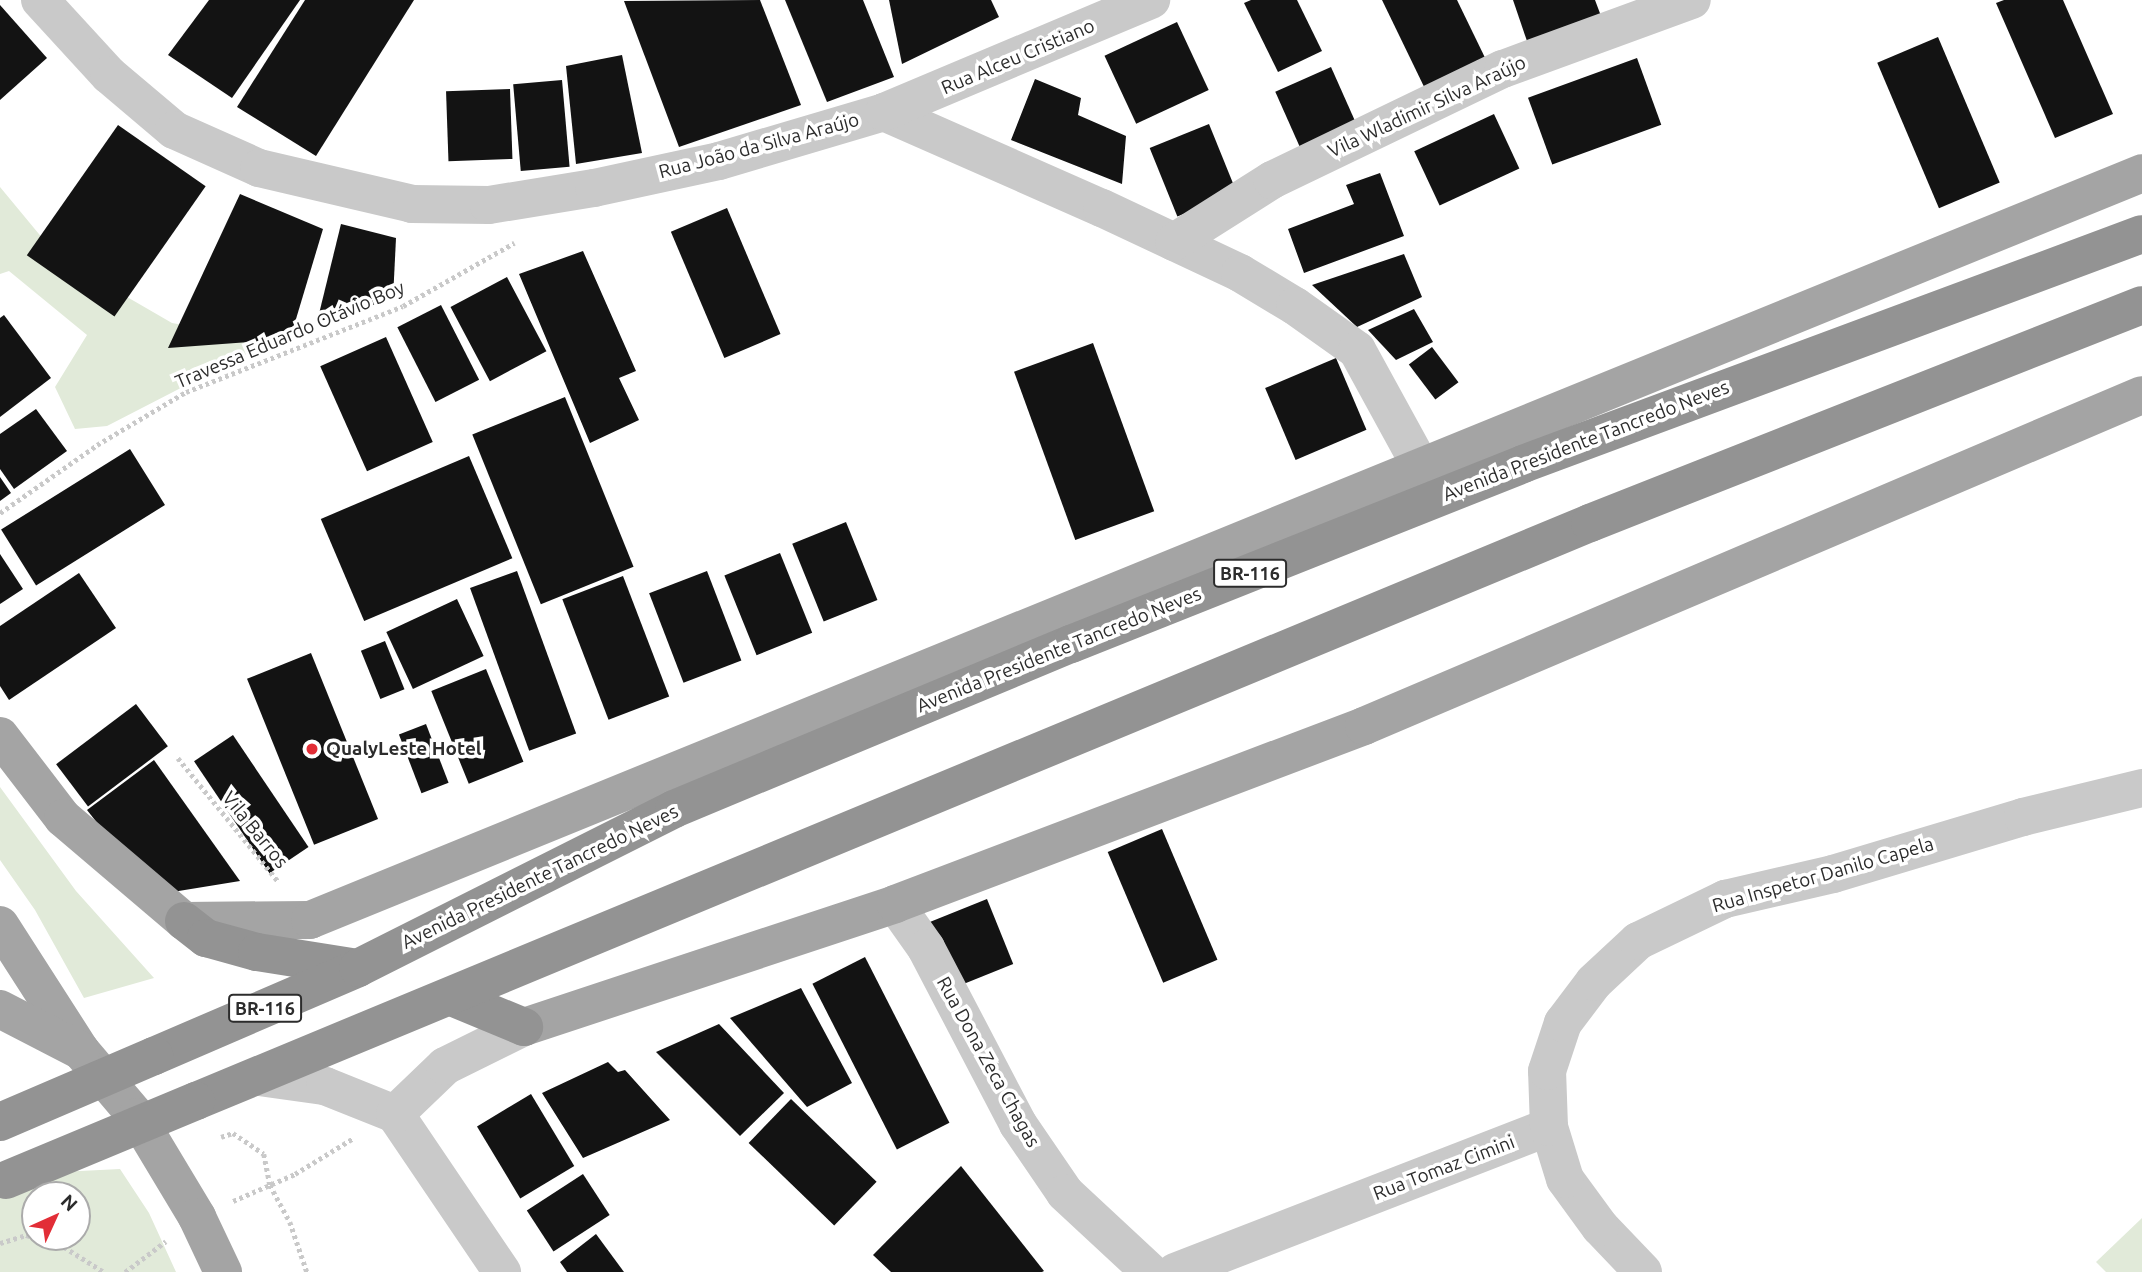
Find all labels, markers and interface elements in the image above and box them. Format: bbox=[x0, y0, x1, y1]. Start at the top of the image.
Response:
street label: Rua Alceu Cristiano bbox=[938, 14, 1098, 100]
street label: Vila Wladimir Silva Araújo bbox=[1324, 51, 1530, 163]
street label: Rua João da Silva Araújo bbox=[656, 108, 862, 184]
street label: Travessa Eduardo Otávio Boy bbox=[172, 276, 408, 394]
street label: Avenida Presidente Tancredo Neves bbox=[1440, 376, 1732, 506]
road number: BR-116 bbox=[1212, 558, 1288, 588]
street label: Avenida Presidente Tancredo Neves bbox=[913, 582, 1205, 718]
place label: QualyLeste Hotel bbox=[326, 738, 482, 760]
marker: QualyLeste Hotel bbox=[304, 741, 320, 757]
street label: Vila Barros bbox=[217, 787, 293, 873]
street label: Avenida Presidente Tancredo Neves bbox=[398, 800, 682, 954]
street label: Rua Inspetor Danilo Capela bbox=[1710, 832, 1936, 918]
street label: Rua Dona Zeca Chagas bbox=[932, 973, 1044, 1151]
road number: BR-116 bbox=[226, 993, 304, 1023]
street label: Rua Tomaz Cimini bbox=[1370, 1131, 1518, 1205]
north arrow bbox=[21, 1181, 91, 1251]
text: N bbox=[57, 1190, 82, 1215]

